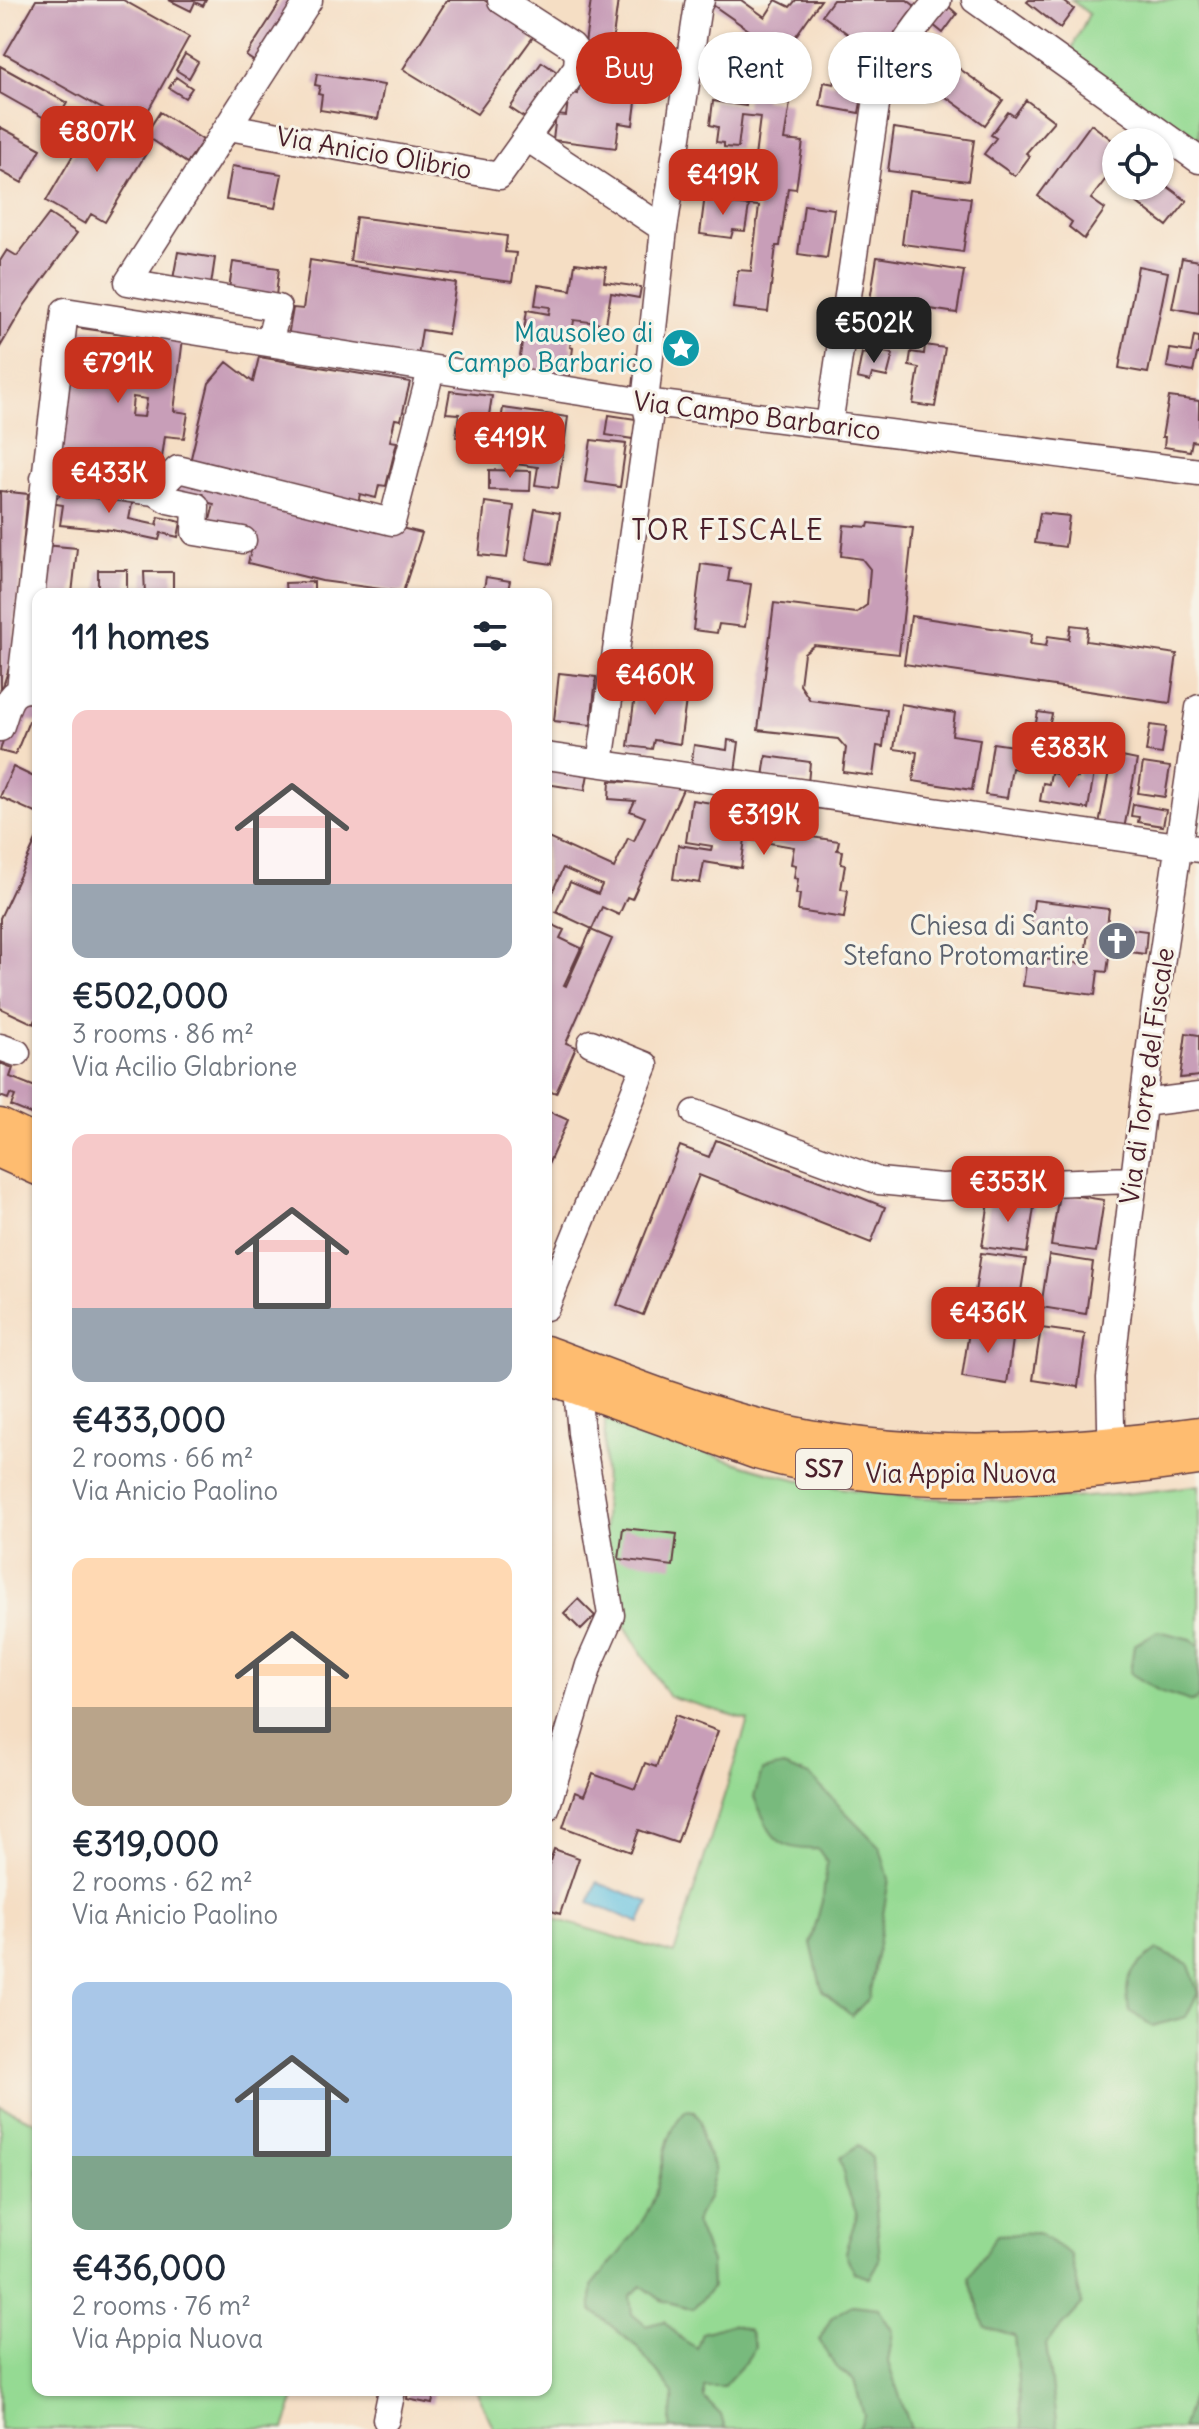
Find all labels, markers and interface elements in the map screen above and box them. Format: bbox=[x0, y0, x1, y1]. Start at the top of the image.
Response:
chip: Buy bbox=[576, 32, 682, 104]
chip: Rent bbox=[698, 32, 812, 104]
chip: Filters bbox=[828, 32, 961, 104]
pin: €807K bbox=[41, 106, 153, 174]
text: €807K bbox=[58, 115, 136, 148]
street label: Via Anicio Olibrio bbox=[274, 119, 474, 186]
map controls bbox=[1102, 128, 1174, 200]
button: locate bbox=[1102, 128, 1174, 200]
pin: €419K bbox=[667, 149, 779, 217]
text: €419K bbox=[687, 158, 759, 191]
pin: €502K bbox=[818, 297, 930, 365]
text: €502K bbox=[834, 306, 914, 339]
place label: Mausoleo di Campo Barbarico bbox=[447, 316, 653, 379]
place icon: Mausoleo di Campo Barbarico bbox=[660, 327, 702, 369]
pin: €791K bbox=[62, 337, 174, 405]
text: €791K bbox=[83, 346, 153, 379]
street label: Via Campo Barbarico bbox=[631, 384, 883, 447]
pin: €419K bbox=[454, 412, 566, 480]
text: €419K bbox=[474, 421, 546, 454]
pin: €433K bbox=[53, 447, 165, 515]
text: €433K bbox=[70, 456, 148, 489]
district label: TOR FISCALE bbox=[631, 512, 825, 548]
icon: filters bbox=[468, 614, 512, 658]
text: 11 homes bbox=[72, 615, 209, 658]
pin: €460K bbox=[599, 649, 711, 717]
text: €460K bbox=[615, 658, 695, 691]
pin: €383K bbox=[1013, 722, 1125, 790]
text: €383K bbox=[1030, 731, 1108, 764]
icon: home bbox=[220, 762, 364, 906]
pin: €319K bbox=[708, 789, 820, 857]
text: €319K bbox=[728, 798, 800, 831]
place label: Chiesa di Santo Stefano Protomartire bbox=[843, 909, 1089, 972]
church icon: Chiesa di Santo Stefano Protomartire bbox=[1096, 920, 1138, 962]
street label: Via di Torre del Fiscale bbox=[1112, 945, 1181, 1206]
text: €502,000 bbox=[72, 974, 229, 1017]
text: 3 rooms · 86 m² bbox=[72, 1017, 254, 1050]
text: Via Acilio Glabrione bbox=[72, 1050, 297, 1083]
pin: €353K bbox=[952, 1156, 1064, 1224]
text: €353K bbox=[969, 1165, 1047, 1198]
icon: home bbox=[220, 1186, 364, 1330]
pin: €436K bbox=[932, 1287, 1044, 1355]
text: €436K bbox=[949, 1296, 1027, 1329]
text: €433,000 bbox=[72, 1398, 226, 1441]
text: 2 rooms · 66 m² bbox=[72, 1441, 254, 1474]
road number: SS7 bbox=[796, 1449, 852, 1489]
street label: Via Appia Nuova bbox=[865, 1457, 1057, 1490]
text: Via Anicio Paolino bbox=[72, 1474, 278, 1507]
icon: home bbox=[220, 1610, 364, 1754]
text: €319,000 bbox=[72, 1822, 219, 1865]
text: 2 rooms · 62 m² bbox=[72, 1865, 253, 1898]
text: Via Anicio Paolino bbox=[72, 1898, 278, 1931]
icon: home bbox=[220, 2034, 364, 2178]
text: €436,000 bbox=[72, 2246, 226, 2289]
text: 2 rooms · 76 m² bbox=[72, 2289, 251, 2322]
text: Via Appia Nuova bbox=[72, 2322, 263, 2355]

